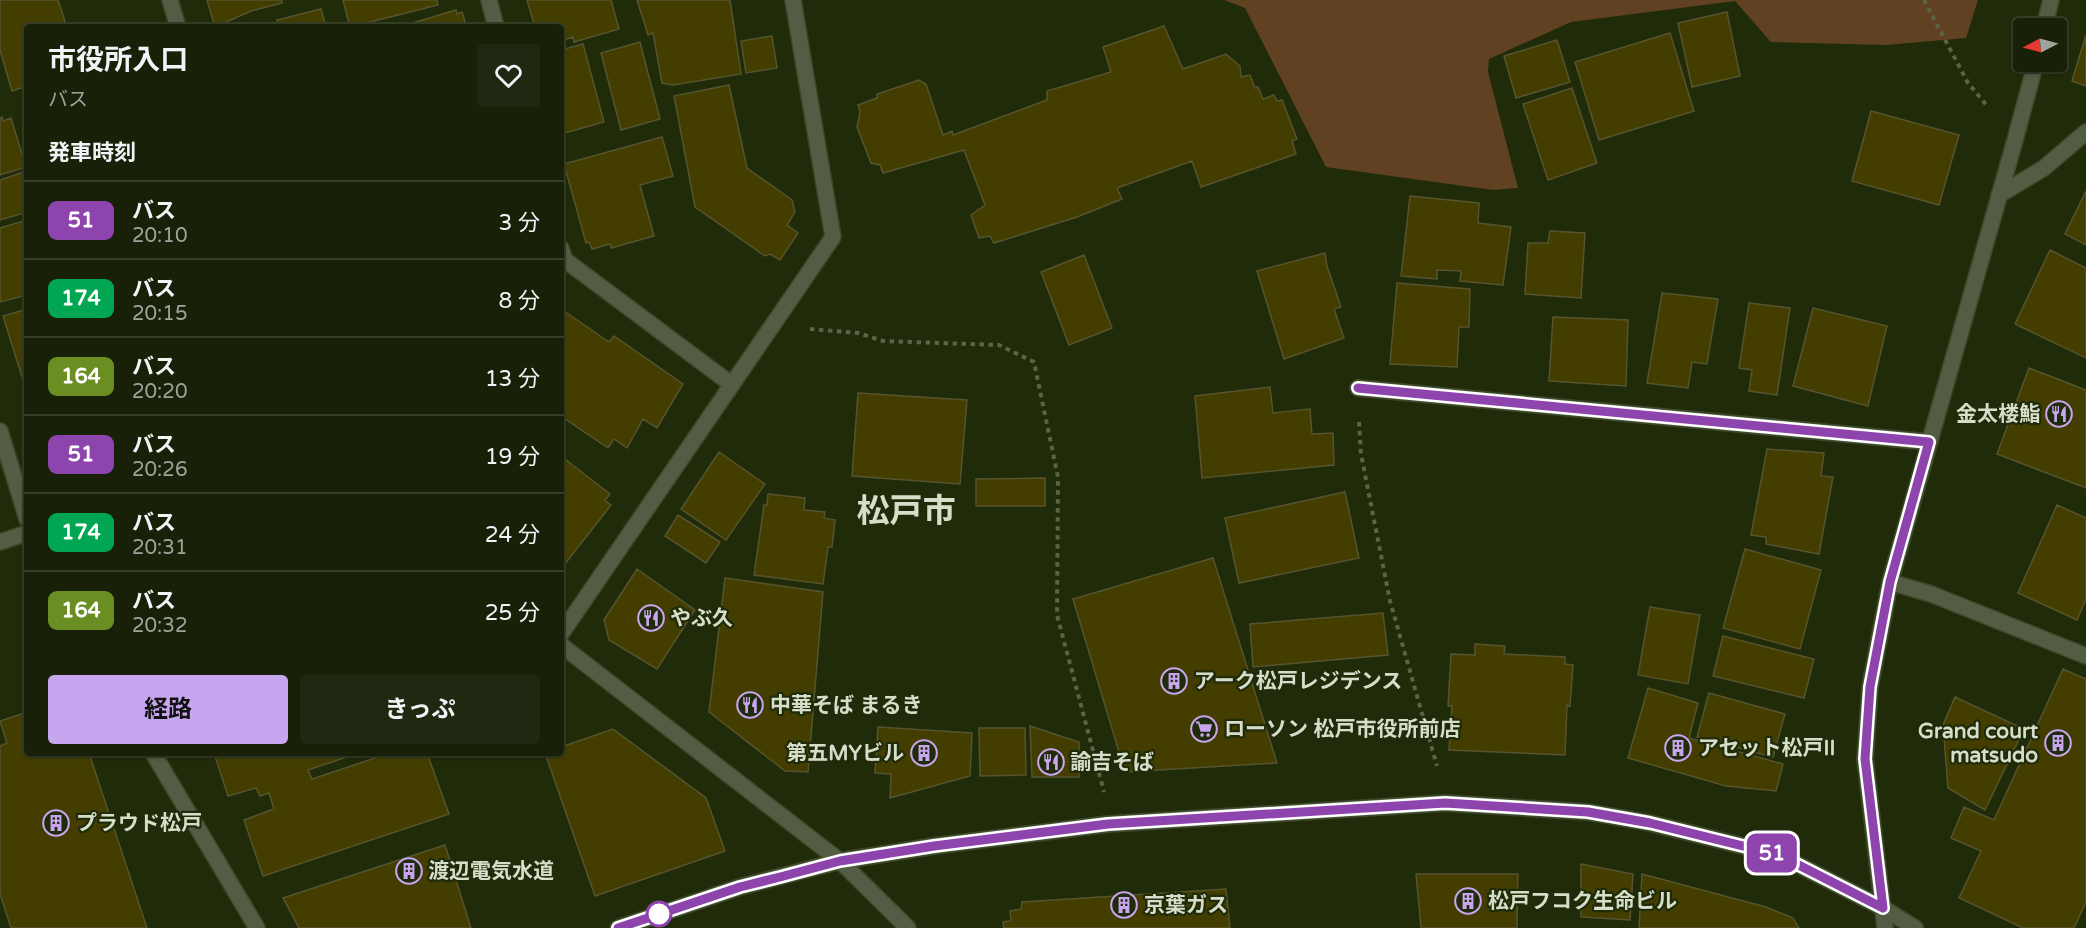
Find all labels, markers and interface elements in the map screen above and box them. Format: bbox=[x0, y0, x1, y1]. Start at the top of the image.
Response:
north arrow bbox=[2013, 18, 2067, 72]
map controls bbox=[2013, 18, 2067, 72]
text: 市役所入口 bbox=[48, 43, 188, 77]
button: heart bbox=[477, 44, 540, 107]
text: バス bbox=[48, 88, 88, 112]
text: 発車時刻 bbox=[48, 140, 136, 166]
text: バス bbox=[132, 198, 176, 224]
text: 51 bbox=[68, 208, 94, 233]
text: 3 分 bbox=[498, 210, 540, 236]
text: 20:10 bbox=[132, 224, 187, 248]
text: バス bbox=[132, 276, 176, 302]
text: 174 bbox=[61, 286, 101, 311]
text: 8 分 bbox=[498, 288, 540, 314]
text: 20:15 bbox=[132, 302, 187, 326]
text: バス bbox=[132, 354, 176, 380]
text: 164 bbox=[61, 364, 101, 389]
text: 13 分 bbox=[485, 366, 540, 392]
text: 20:20 bbox=[132, 380, 187, 404]
restaurant icon: 金太楼鮨 bbox=[2044, 399, 2074, 429]
place label: 金太楼鮨 bbox=[1956, 402, 2040, 427]
text: バス bbox=[132, 432, 176, 458]
text: 51 bbox=[68, 442, 94, 467]
text: 19 分 bbox=[485, 444, 540, 470]
text: 20:26 bbox=[132, 458, 187, 482]
district label: 松戸市 bbox=[857, 492, 956, 531]
text: バス bbox=[132, 510, 176, 536]
text: 174 bbox=[61, 520, 101, 545]
text: 24 分 bbox=[485, 522, 540, 548]
text: 20:31 bbox=[132, 536, 187, 560]
text: バス bbox=[132, 588, 176, 614]
text: 164 bbox=[61, 598, 101, 623]
text: 25 分 bbox=[485, 600, 540, 626]
restaurant icon: やぶ久 bbox=[636, 603, 666, 633]
place label: やぶ久 bbox=[670, 606, 733, 631]
text: 20:32 bbox=[132, 614, 187, 638]
building icon: アーク松戸レジデンス bbox=[1159, 666, 1189, 696]
place label: アーク松戸レジデンス bbox=[1194, 669, 1402, 694]
button: 経路 bbox=[48, 675, 288, 744]
button: きっぷ bbox=[300, 675, 540, 744]
restaurant icon: 中華そば まるき bbox=[735, 690, 765, 720]
place label: 中華そば まるき bbox=[770, 693, 922, 718]
supermarket icon: ローソン 松戸市役所前店 bbox=[1189, 714, 1219, 744]
place label: ローソン 松戸市役所前店 bbox=[1224, 717, 1460, 742]
place label: Grand court matsudo bbox=[1918, 719, 2038, 768]
building icon: Grand court matsudo bbox=[2043, 728, 2073, 758]
building icon: アセット松戸II bbox=[1663, 733, 1693, 763]
place label: アセット松戸II bbox=[1698, 736, 1836, 761]
building icon: 第五MYビル bbox=[909, 738, 939, 768]
place label: 第五MYビル bbox=[786, 741, 904, 766]
restaurant icon: 諭吉そば bbox=[1036, 747, 1066, 777]
place label: 諭吉そば bbox=[1070, 750, 1154, 775]
building icon: プラウド松戸 bbox=[41, 808, 71, 838]
place label: プラウド松戸 bbox=[76, 811, 202, 836]
line badge: 51 bbox=[1745, 834, 1799, 872]
text: 51 bbox=[1759, 841, 1785, 866]
building icon: 渡辺電気水道 bbox=[394, 856, 424, 886]
place label: 渡辺電気水道 bbox=[428, 859, 554, 884]
building icon: 松戸フコク生命ビル bbox=[1453, 886, 1483, 916]
place label: 松戸フコク生命ビル bbox=[1488, 889, 1677, 914]
building icon: 京葉ガス bbox=[1109, 890, 1139, 920]
place label: 京葉ガス bbox=[1144, 893, 1228, 918]
unlabelled marker bbox=[646, 901, 672, 927]

